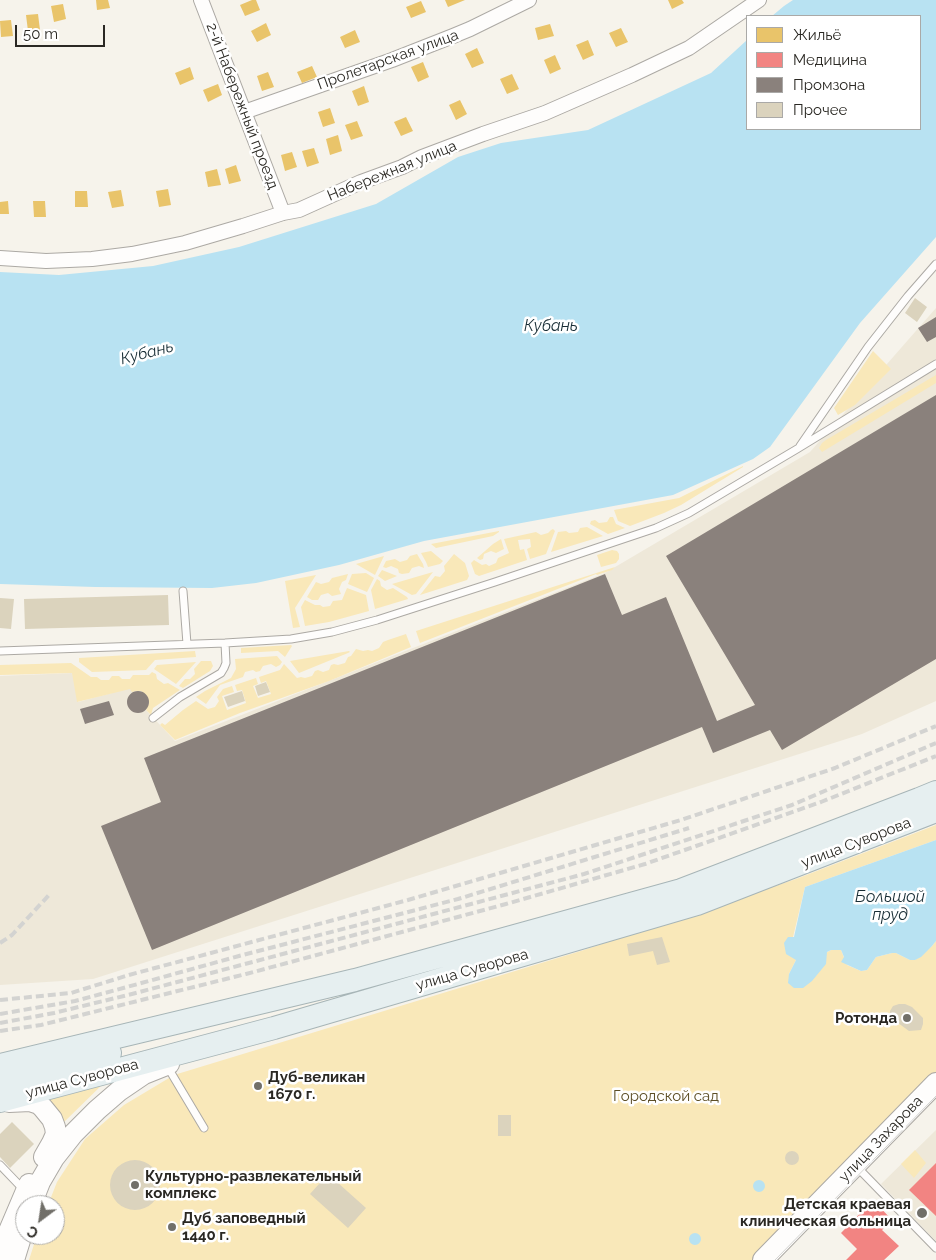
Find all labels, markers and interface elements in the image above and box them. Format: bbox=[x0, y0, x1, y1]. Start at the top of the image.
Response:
scale bar bbox=[18, 15, 108, 47]
legend bbox=[746, 15, 921, 130]
street label: 2-й Набережный проезд bbox=[202, 20, 282, 192]
text: 50 m bbox=[23, 25, 58, 43]
street label: Пролетарская улица bbox=[315, 26, 461, 94]
text: Жильё bbox=[793, 26, 841, 44]
text: Медицина bbox=[793, 51, 867, 69]
text: Промзона bbox=[793, 76, 865, 94]
text: Прочее bbox=[793, 101, 847, 119]
street label: Набережная улица bbox=[325, 137, 459, 205]
water label: Кубань bbox=[524, 316, 578, 336]
water label: Кубань bbox=[118, 337, 176, 369]
street label: улица Суворова bbox=[799, 814, 913, 872]
water label: Большой пруд bbox=[855, 887, 925, 925]
street label: улица Суворова bbox=[414, 945, 530, 995]
place label: Ротонда bbox=[835, 1009, 897, 1027]
marker: Ротонда bbox=[901, 1012, 913, 1024]
street label: улица Суворова bbox=[24, 1055, 140, 1103]
place label: Дуб-великан 1670 г. bbox=[268, 1068, 365, 1103]
marker: Дуб-великан 1670 г. bbox=[252, 1080, 264, 1092]
park label: Городской сад bbox=[613, 1087, 719, 1105]
street label: улица Захарова bbox=[835, 1092, 927, 1186]
place label: Культурно-развлекательный комплекс bbox=[145, 1167, 361, 1202]
marker: Культурно-развлекательный комплекс bbox=[129, 1179, 141, 1191]
north arrow bbox=[15, 1195, 65, 1245]
place label: Детская краевая клиническая больница bbox=[740, 1195, 911, 1230]
marker: Детская краевая клиническая больница bbox=[915, 1206, 929, 1220]
place label: Дуб заповедный 1440 г. bbox=[182, 1209, 306, 1244]
marker: Дуб заповедный 1440 г. bbox=[166, 1221, 178, 1233]
text: С bbox=[25, 1223, 41, 1241]

